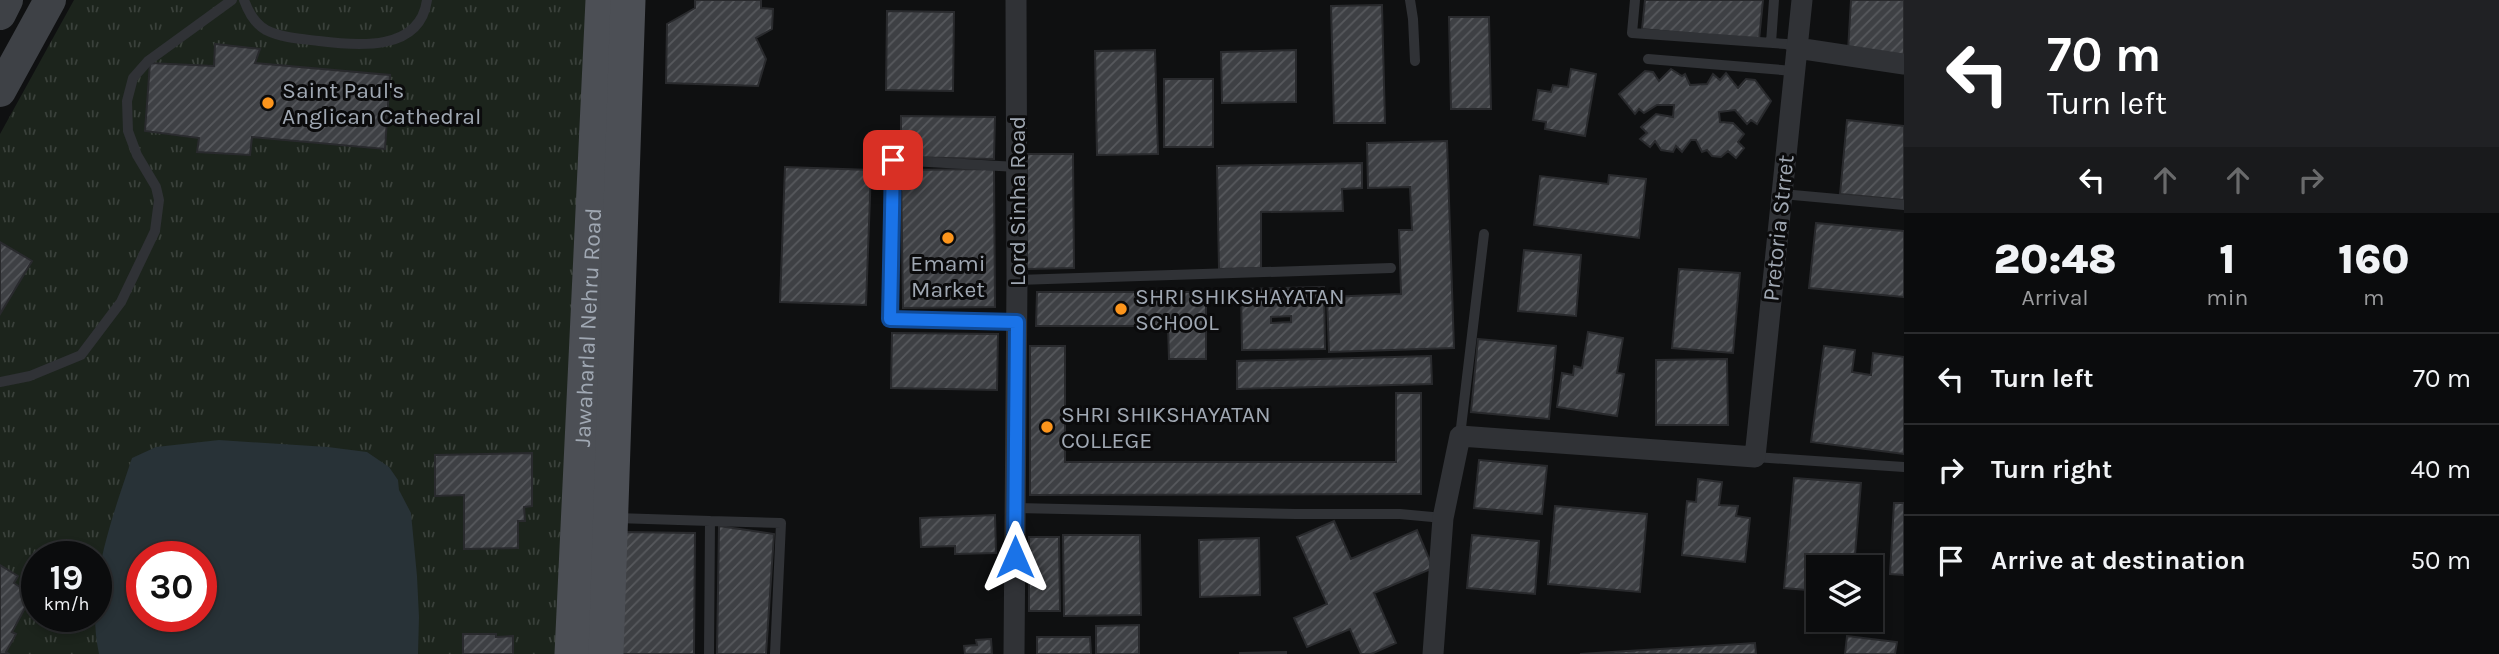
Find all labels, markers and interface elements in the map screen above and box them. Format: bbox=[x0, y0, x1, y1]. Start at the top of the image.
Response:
text: 70 m bbox=[2047, 26, 2161, 83]
icon: left bbox=[1932, 28, 2023, 119]
place label: Saint Paul's Anglican Cathedral bbox=[282, 77, 481, 130]
text: Turn left bbox=[2047, 85, 2167, 122]
marker: Saint Paul's Anglican Cathedral bbox=[260, 95, 276, 111]
street label: Lord Sinha Road bbox=[1004, 116, 1031, 286]
pin bbox=[863, 130, 923, 190]
icon: arrive bbox=[874, 141, 912, 179]
street label: Pretoria Strret bbox=[1757, 153, 1800, 303]
icon: left bbox=[2073, 161, 2111, 199]
icon: ahead bbox=[2146, 161, 2184, 199]
icon: ahead bbox=[2219, 161, 2257, 199]
icon: right bbox=[2292, 161, 2330, 199]
street label: Jawaharlal Nehru Road bbox=[569, 207, 607, 448]
marker: Emami Market bbox=[940, 230, 956, 246]
text: 20:48 bbox=[1994, 234, 2117, 284]
text: 1 bbox=[2219, 234, 2235, 284]
text: 160 bbox=[2338, 234, 2409, 284]
place label: Emami Market bbox=[910, 250, 986, 303]
place label: SHRI SHIKSHAYATAN SCHOOL bbox=[1135, 283, 1345, 336]
text: Arrival bbox=[2021, 284, 2089, 311]
text: min bbox=[2206, 284, 2248, 311]
text: m bbox=[2363, 284, 2384, 311]
marker: SHRI SHIKSHAYATAN SCHOOL bbox=[1113, 301, 1129, 317]
icon: left bbox=[1932, 360, 1970, 398]
text: Turn left bbox=[1991, 363, 2093, 394]
text: 70 m bbox=[2413, 363, 2471, 394]
place label: SHRI SHIKSHAYATAN COLLEGE bbox=[1061, 401, 1271, 454]
marker: SHRI SHIKSHAYATAN COLLEGE bbox=[1039, 419, 1055, 435]
icon: right bbox=[1932, 451, 1970, 489]
text: Turn right bbox=[1991, 454, 2112, 485]
text: 40 m bbox=[2411, 454, 2471, 485]
position arrow bbox=[978, 520, 1052, 594]
speed limit sign: 30 bbox=[126, 541, 217, 632]
icon: arrive bbox=[1932, 542, 1970, 580]
text: Arrive at destination bbox=[1991, 545, 2245, 576]
text: 50 m bbox=[2410, 545, 2471, 576]
map controls bbox=[1806, 555, 1883, 632]
button: layers bbox=[1806, 555, 1883, 632]
text: 19 bbox=[50, 557, 83, 598]
text: km/h bbox=[44, 593, 89, 615]

